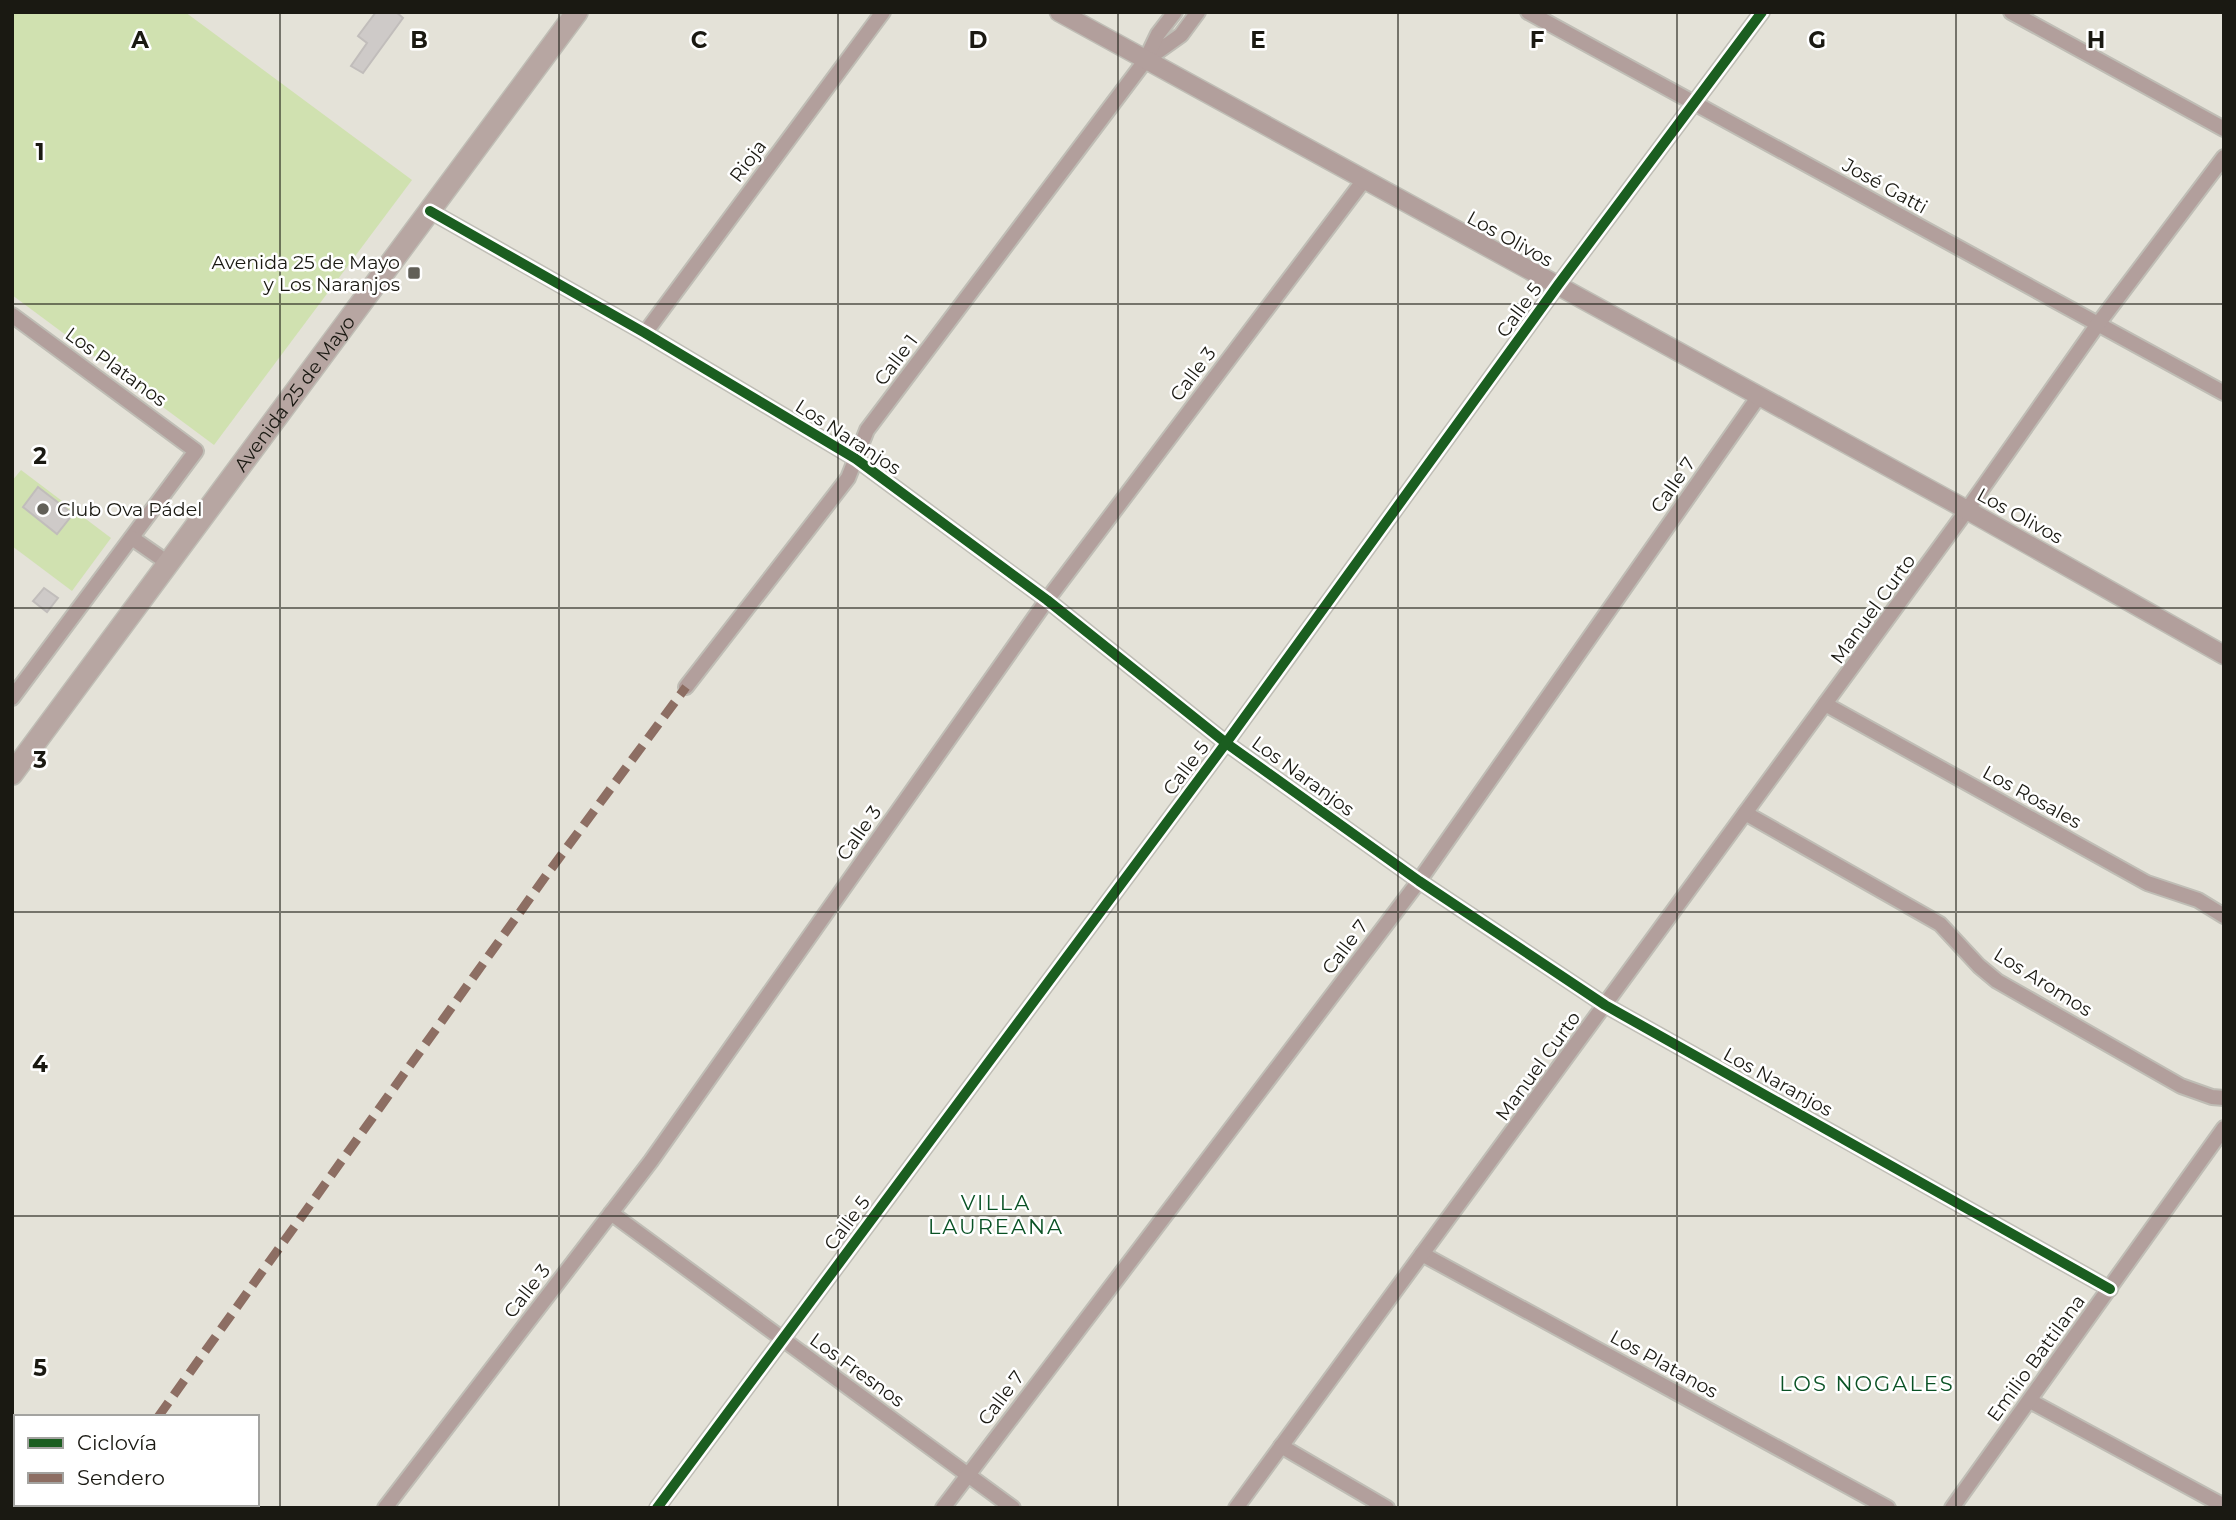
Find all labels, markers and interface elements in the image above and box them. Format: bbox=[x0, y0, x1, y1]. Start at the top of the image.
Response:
text: A bbox=[130, 26, 149, 54]
text: B bbox=[410, 26, 428, 54]
text: C bbox=[691, 26, 708, 54]
text: D bbox=[969, 26, 988, 54]
text: E bbox=[1250, 26, 1266, 54]
text: F bbox=[1530, 26, 1545, 54]
text: G bbox=[1808, 26, 1826, 54]
text: H bbox=[2087, 26, 2105, 54]
street label: Rioja bbox=[725, 135, 771, 187]
text: 1 bbox=[35, 138, 45, 166]
street label: José Gatti bbox=[1838, 153, 1931, 219]
street label: Los Olivos bbox=[1463, 206, 1557, 272]
place label: Avenida 25 de Mayo y Los Naranjos bbox=[212, 251, 400, 296]
marker: Avenida 25 de Mayo y Los Naranjos bbox=[406, 265, 422, 281]
street label: Calle 5 bbox=[1491, 278, 1547, 342]
street label: Avenida 25 de Mayo bbox=[229, 311, 360, 476]
street label: Los Platanos bbox=[61, 323, 171, 411]
street label: Calle 1 bbox=[869, 330, 923, 390]
street label: Calle 3 bbox=[1165, 342, 1221, 406]
street label: Los Naranjos bbox=[791, 394, 905, 480]
text: 2 bbox=[33, 442, 47, 470]
street label: Calle 7 bbox=[1646, 453, 1700, 517]
street label: Los Olivos bbox=[1973, 483, 2067, 549]
place label: Club Ova Pádel bbox=[57, 498, 202, 521]
marker: Club Ova Pádel bbox=[35, 501, 51, 517]
street label: Manuel Curto bbox=[1826, 550, 1920, 668]
street label: Los Naranjos bbox=[1247, 731, 1359, 821]
street label: Calle 5 bbox=[1158, 736, 1214, 800]
text: 3 bbox=[32, 746, 47, 774]
street label: Los Rosales bbox=[1979, 760, 2085, 834]
street label: Calle 3 bbox=[832, 801, 886, 865]
street label: Calle 7 bbox=[1317, 915, 1373, 979]
street label: Los Aromos bbox=[1990, 943, 2096, 1021]
street label: Manuel Curto bbox=[1491, 1007, 1585, 1125]
street label: Los Naranjos bbox=[1719, 1043, 1837, 1121]
text: 4 bbox=[32, 1050, 48, 1078]
district label: VILLA LAUREANA bbox=[928, 1190, 1064, 1239]
street label: Calle 5 bbox=[819, 1191, 875, 1255]
street label: Calle 3 bbox=[499, 1260, 555, 1322]
street label: Emilio Battilana bbox=[1982, 1290, 2090, 1426]
street label: Los Platanos bbox=[1606, 1325, 1722, 1403]
street label: Los Fresnos bbox=[805, 1328, 909, 1412]
text: 5 bbox=[33, 1354, 47, 1382]
street label: Calle 7 bbox=[973, 1366, 1029, 1430]
district label: LOS NOGALES bbox=[1779, 1371, 1955, 1396]
legend bbox=[14, 1415, 259, 1506]
text: Ciclovía bbox=[77, 1430, 157, 1455]
text: Sendero bbox=[77, 1465, 165, 1490]

